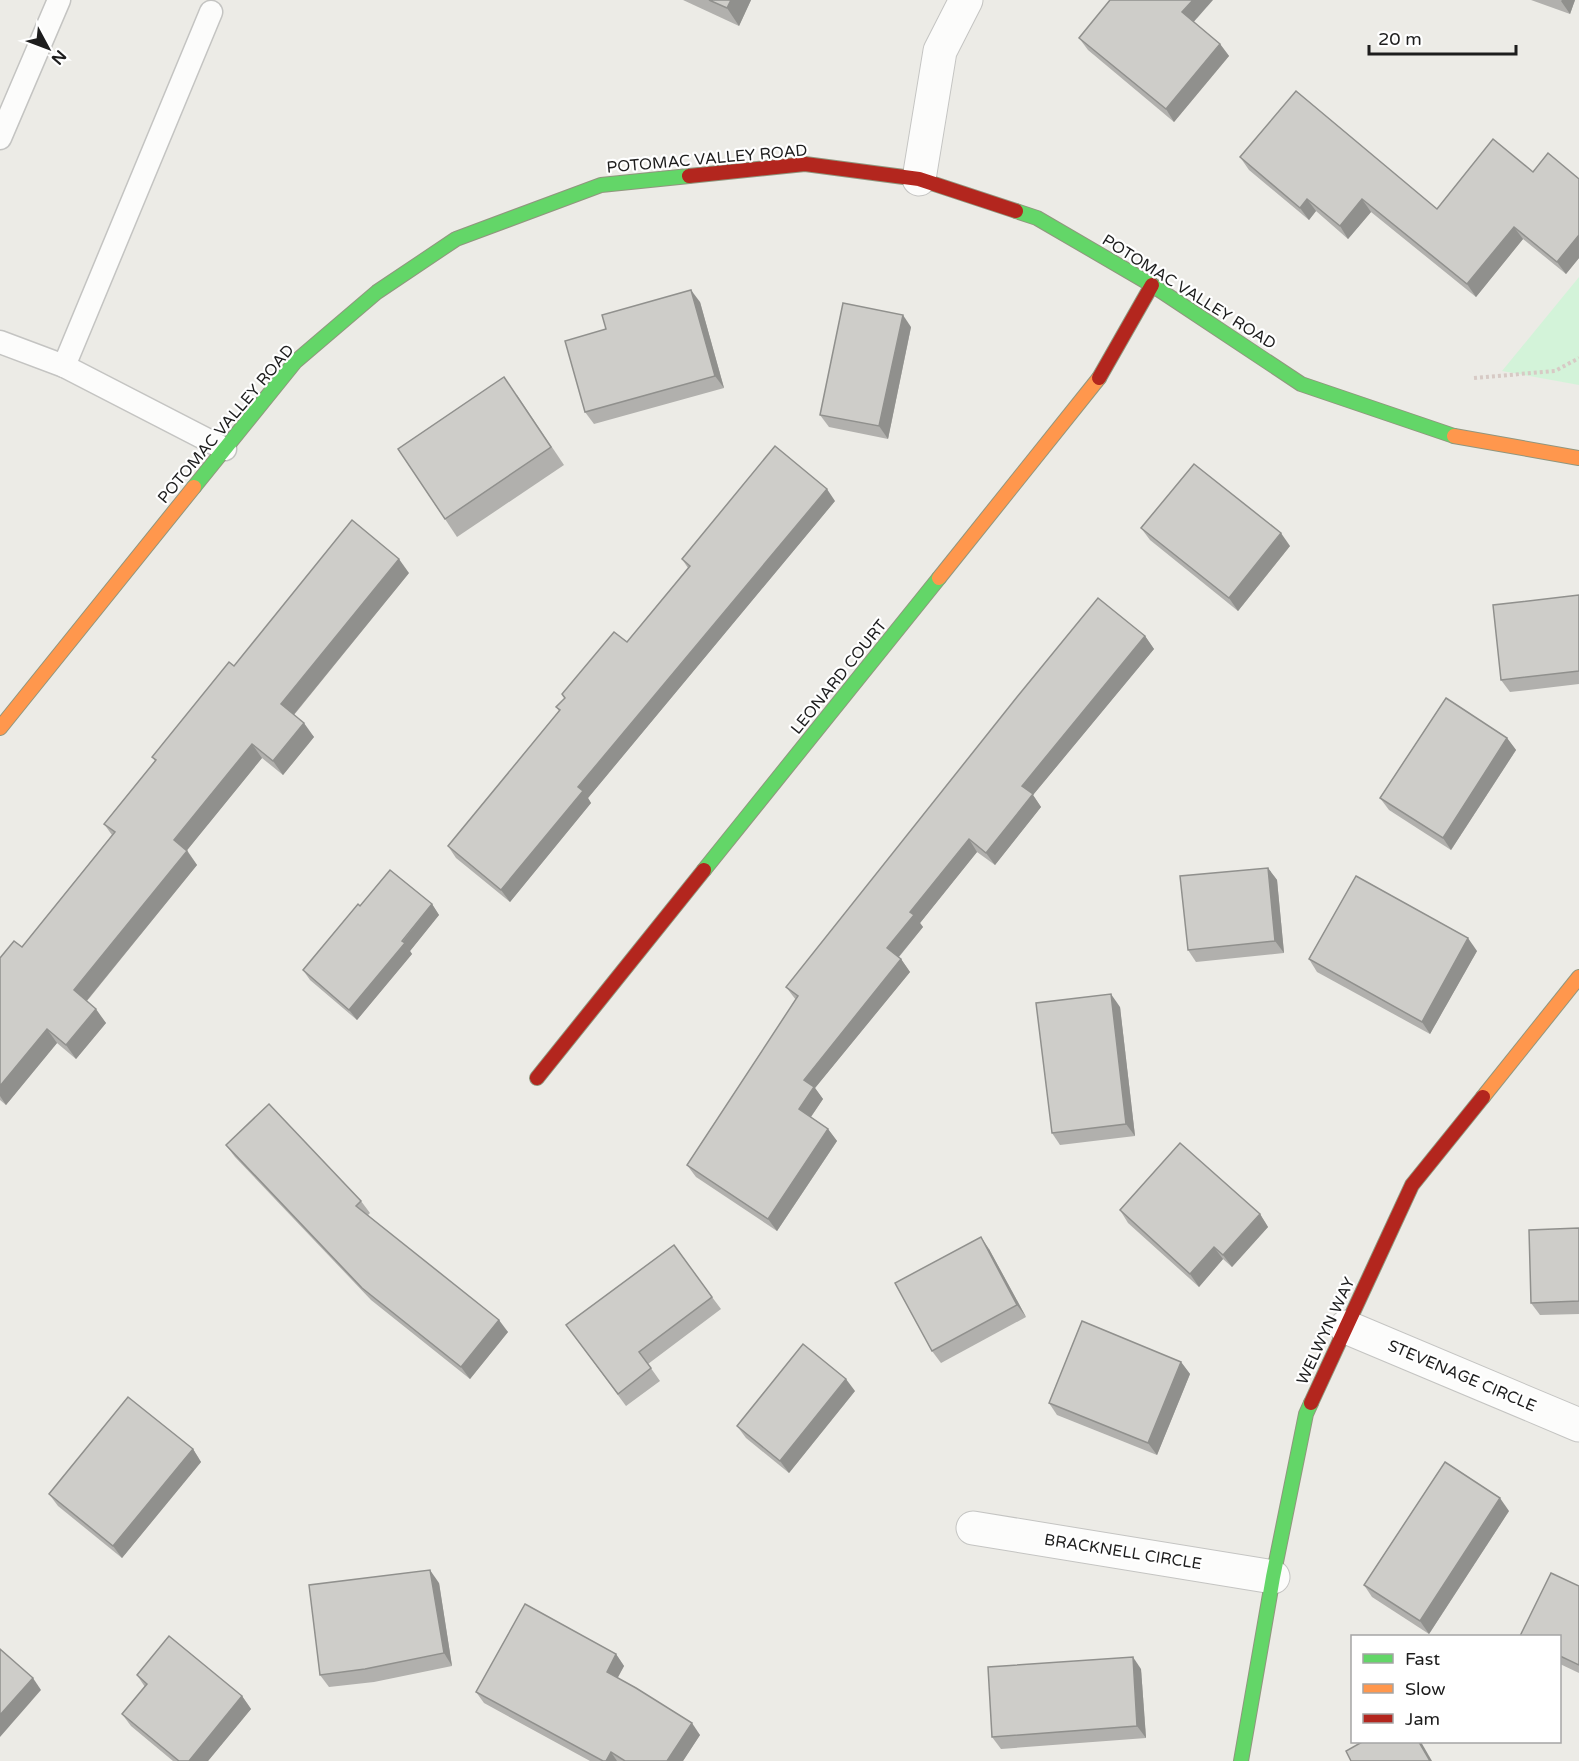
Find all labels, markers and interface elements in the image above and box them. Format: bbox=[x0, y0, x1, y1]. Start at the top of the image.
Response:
north arrow bbox=[18, 18, 78, 78]
scale bar bbox=[1369, 18, 1516, 56]
text: 20 m bbox=[1378, 28, 1422, 50]
text: N bbox=[47, 46, 70, 69]
street label: POTOMAC VALLEY ROAD bbox=[606, 140, 808, 178]
street label: POTOMAC VALLEY ROAD bbox=[1098, 230, 1280, 354]
street label: POTOMAC VALLEY ROAD bbox=[154, 340, 298, 508]
street label: LEONARD COURT bbox=[787, 615, 892, 738]
street label: WELWYN WAY bbox=[1292, 1274, 1360, 1388]
street label: STEVENAGE CIRCLE bbox=[1385, 1336, 1539, 1416]
street label: BRACKNELL CIRCLE bbox=[1043, 1530, 1203, 1574]
legend bbox=[1351, 1635, 1561, 1743]
text: Fast bbox=[1405, 1648, 1440, 1670]
text: Slow bbox=[1405, 1678, 1446, 1700]
text: Jam bbox=[1405, 1708, 1440, 1730]

